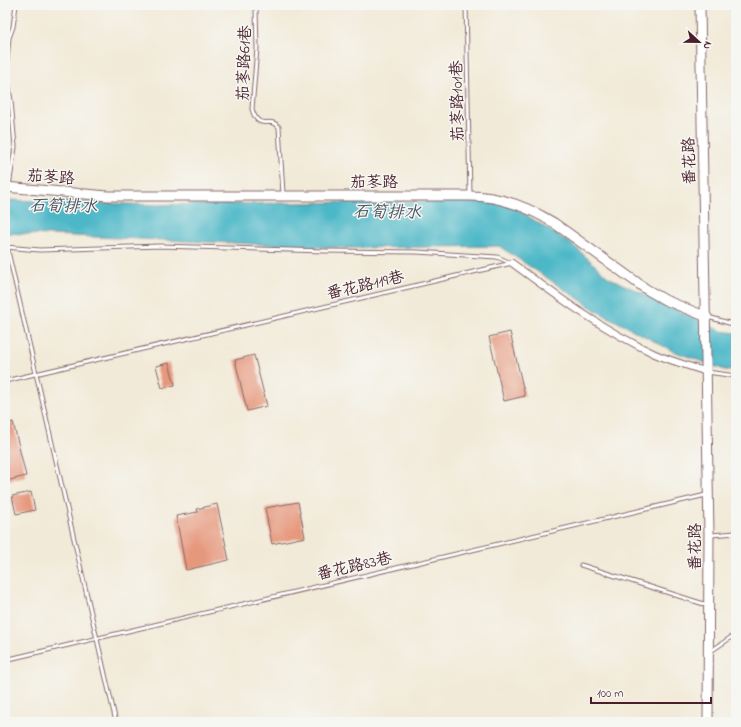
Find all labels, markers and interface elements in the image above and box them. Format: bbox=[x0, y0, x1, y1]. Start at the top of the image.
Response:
north arrow bbox=[679, 22, 719, 62]
street label: 茄苳路61巷 bbox=[232, 25, 258, 102]
text: N bbox=[699, 39, 716, 52]
street label: 茄苳路101巷 bbox=[445, 60, 471, 142]
street label: 番花路 bbox=[678, 137, 702, 185]
street label: 茄苳路 bbox=[26, 164, 76, 192]
street label: 茄苳路 bbox=[350, 171, 398, 195]
water label: 石筍排水 bbox=[29, 193, 98, 220]
water label: 石筍排水 bbox=[353, 199, 422, 226]
street label: 番花路119巷 bbox=[324, 265, 407, 307]
street label: 番花路 bbox=[684, 523, 708, 571]
street label: 番花路83巷 bbox=[314, 547, 394, 587]
scale bar bbox=[591, 679, 711, 705]
text: 100 m bbox=[597, 685, 624, 703]

